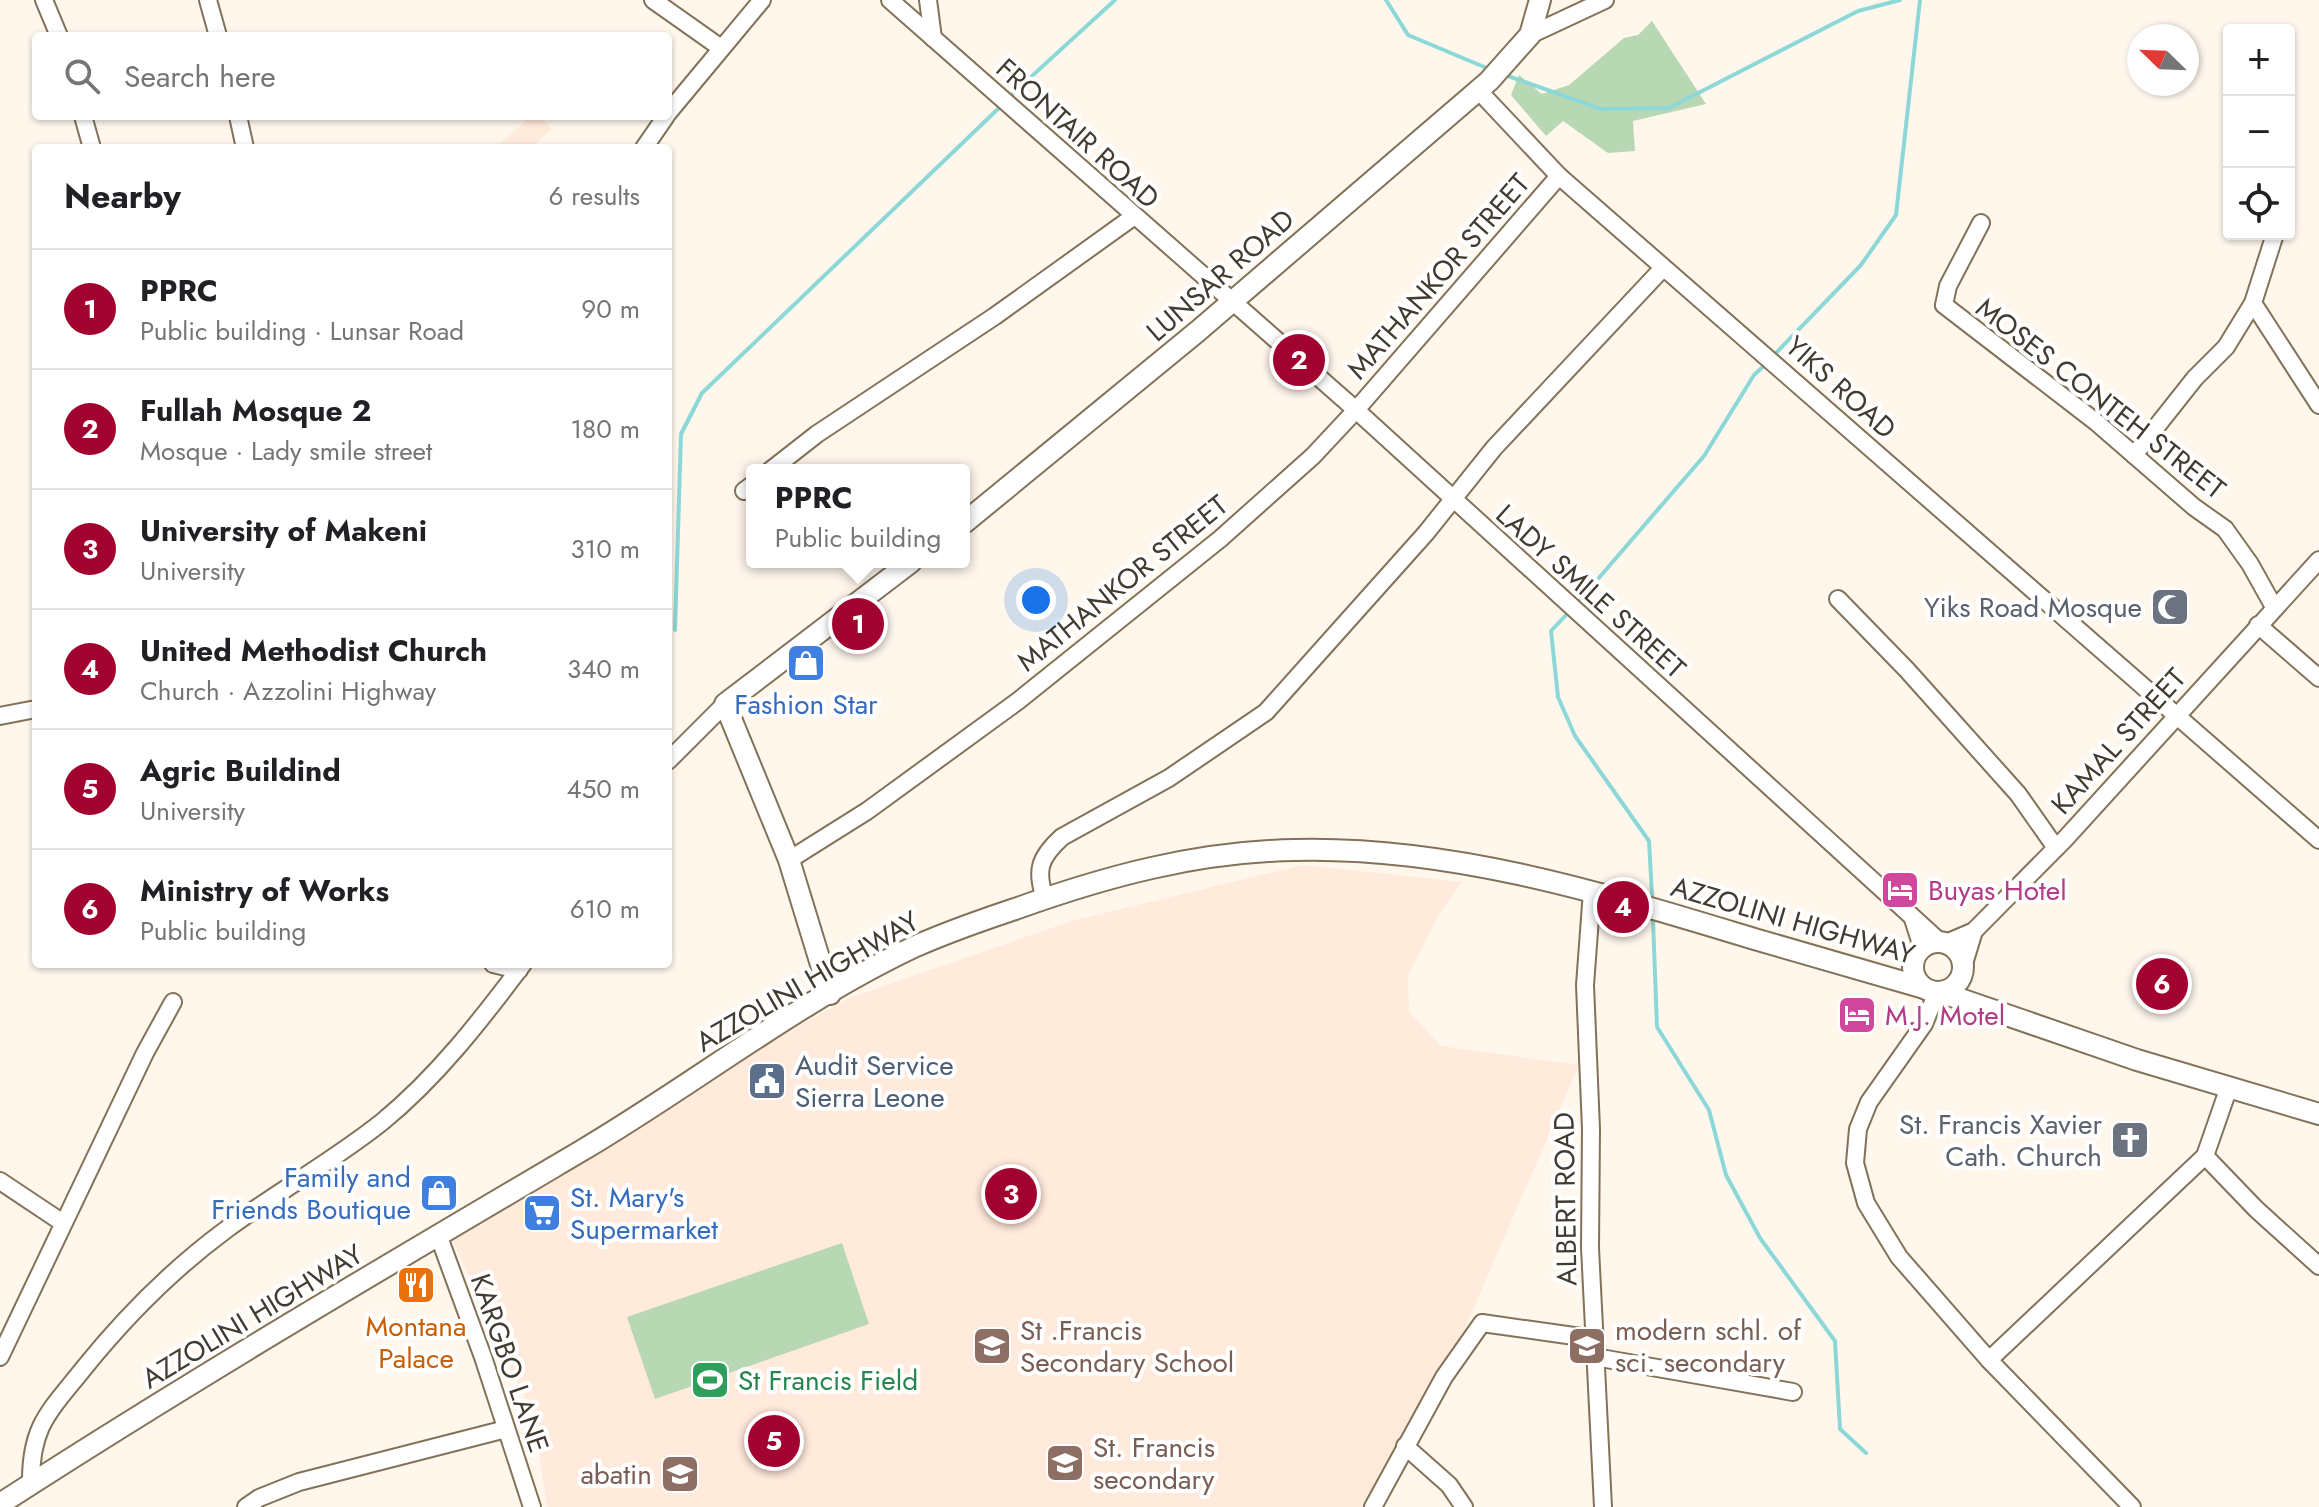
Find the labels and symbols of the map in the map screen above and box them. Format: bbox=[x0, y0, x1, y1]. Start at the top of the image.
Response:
north arrow bbox=[2127, 24, 2199, 96]
street label: FRONTAIR ROAD bbox=[987, 49, 1169, 218]
street label: MATHANKOR STREET bbox=[1337, 164, 1539, 388]
street label: LUNSAR ROAD bbox=[1137, 199, 1303, 351]
street label: MOSES CONTEH STREET bbox=[1967, 288, 2234, 509]
street label: YIKS ROAD bbox=[1776, 326, 1905, 448]
pin: 2 bbox=[1273, 330, 1325, 390]
street label: MATHANKOR STREET bbox=[1008, 485, 1237, 681]
street label: LADY SMILE STREET bbox=[1487, 495, 1695, 688]
your location bbox=[1016, 580, 1056, 620]
mosque icon: Yiks Road Mosque bbox=[2149, 586, 2191, 628]
place label: Yiks Road Mosque bbox=[1924, 587, 2142, 628]
pin: 1 bbox=[832, 594, 884, 654]
shop icon: Fashion Star bbox=[785, 642, 827, 684]
street label: KAMAL STREET bbox=[2041, 659, 2195, 824]
place label: Fashion Star bbox=[734, 684, 878, 725]
street label: AZZOLINI HIGHWAY bbox=[1666, 866, 1920, 975]
hotel icon: Buyas Hotel bbox=[1879, 869, 1921, 911]
place label: Buyas Hotel bbox=[1928, 870, 2067, 911]
pin: 4 bbox=[1597, 877, 1649, 937]
street label: AZZOLINI HIGHWAY bbox=[688, 901, 927, 1062]
pin: 6 bbox=[2136, 954, 2188, 1014]
hotel icon: M.J. Motel bbox=[1836, 994, 1878, 1036]
place label: M.J. Motel bbox=[1885, 995, 2005, 1036]
place label: Audit Service Sierra Leone bbox=[795, 1045, 954, 1118]
public building icon: Audit Service Sierra Leone bbox=[746, 1060, 788, 1102]
place label: St. Francis Xavier Cath. Church bbox=[1899, 1104, 2102, 1177]
street label: ALBERT ROAD bbox=[1543, 1112, 1588, 1286]
church icon: St. Francis Xavier Cath. Church bbox=[2109, 1119, 2151, 1161]
place label: Family and Friends Boutique bbox=[211, 1157, 411, 1230]
pin: 3 bbox=[985, 1164, 1037, 1224]
shop icon: Family and Friends Boutique bbox=[418, 1172, 460, 1214]
place label: St. Mary's Supermarket bbox=[570, 1177, 718, 1250]
supermarket icon: St. Mary's Supermarket bbox=[521, 1192, 563, 1234]
street label: AZZOLINI HIGHWAY bbox=[134, 1234, 371, 1399]
restaurant icon: Montana Palace bbox=[395, 1264, 437, 1306]
street label: KARGBO LANE bbox=[460, 1268, 559, 1458]
place label: Montana Palace bbox=[365, 1306, 467, 1379]
place label: St .Francis Secondary School bbox=[1020, 1310, 1234, 1383]
place label: modern schl. of sci. secondary bbox=[1615, 1310, 1802, 1383]
school or university icon: St .Francis Secondary School bbox=[971, 1325, 1013, 1367]
school or university icon: modern schl. of sci. secondary bbox=[1566, 1325, 1608, 1367]
sports icon: St Francis Field bbox=[689, 1359, 731, 1401]
place label: St Francis Field bbox=[738, 1360, 918, 1401]
pin: 5 bbox=[748, 1411, 800, 1471]
place label: St. Francis secondary bbox=[1093, 1427, 1215, 1500]
school or university icon: St. Francis secondary bbox=[1044, 1442, 1086, 1484]
school or university icon: abatin bbox=[659, 1453, 701, 1495]
place label: abatin bbox=[580, 1454, 652, 1495]

